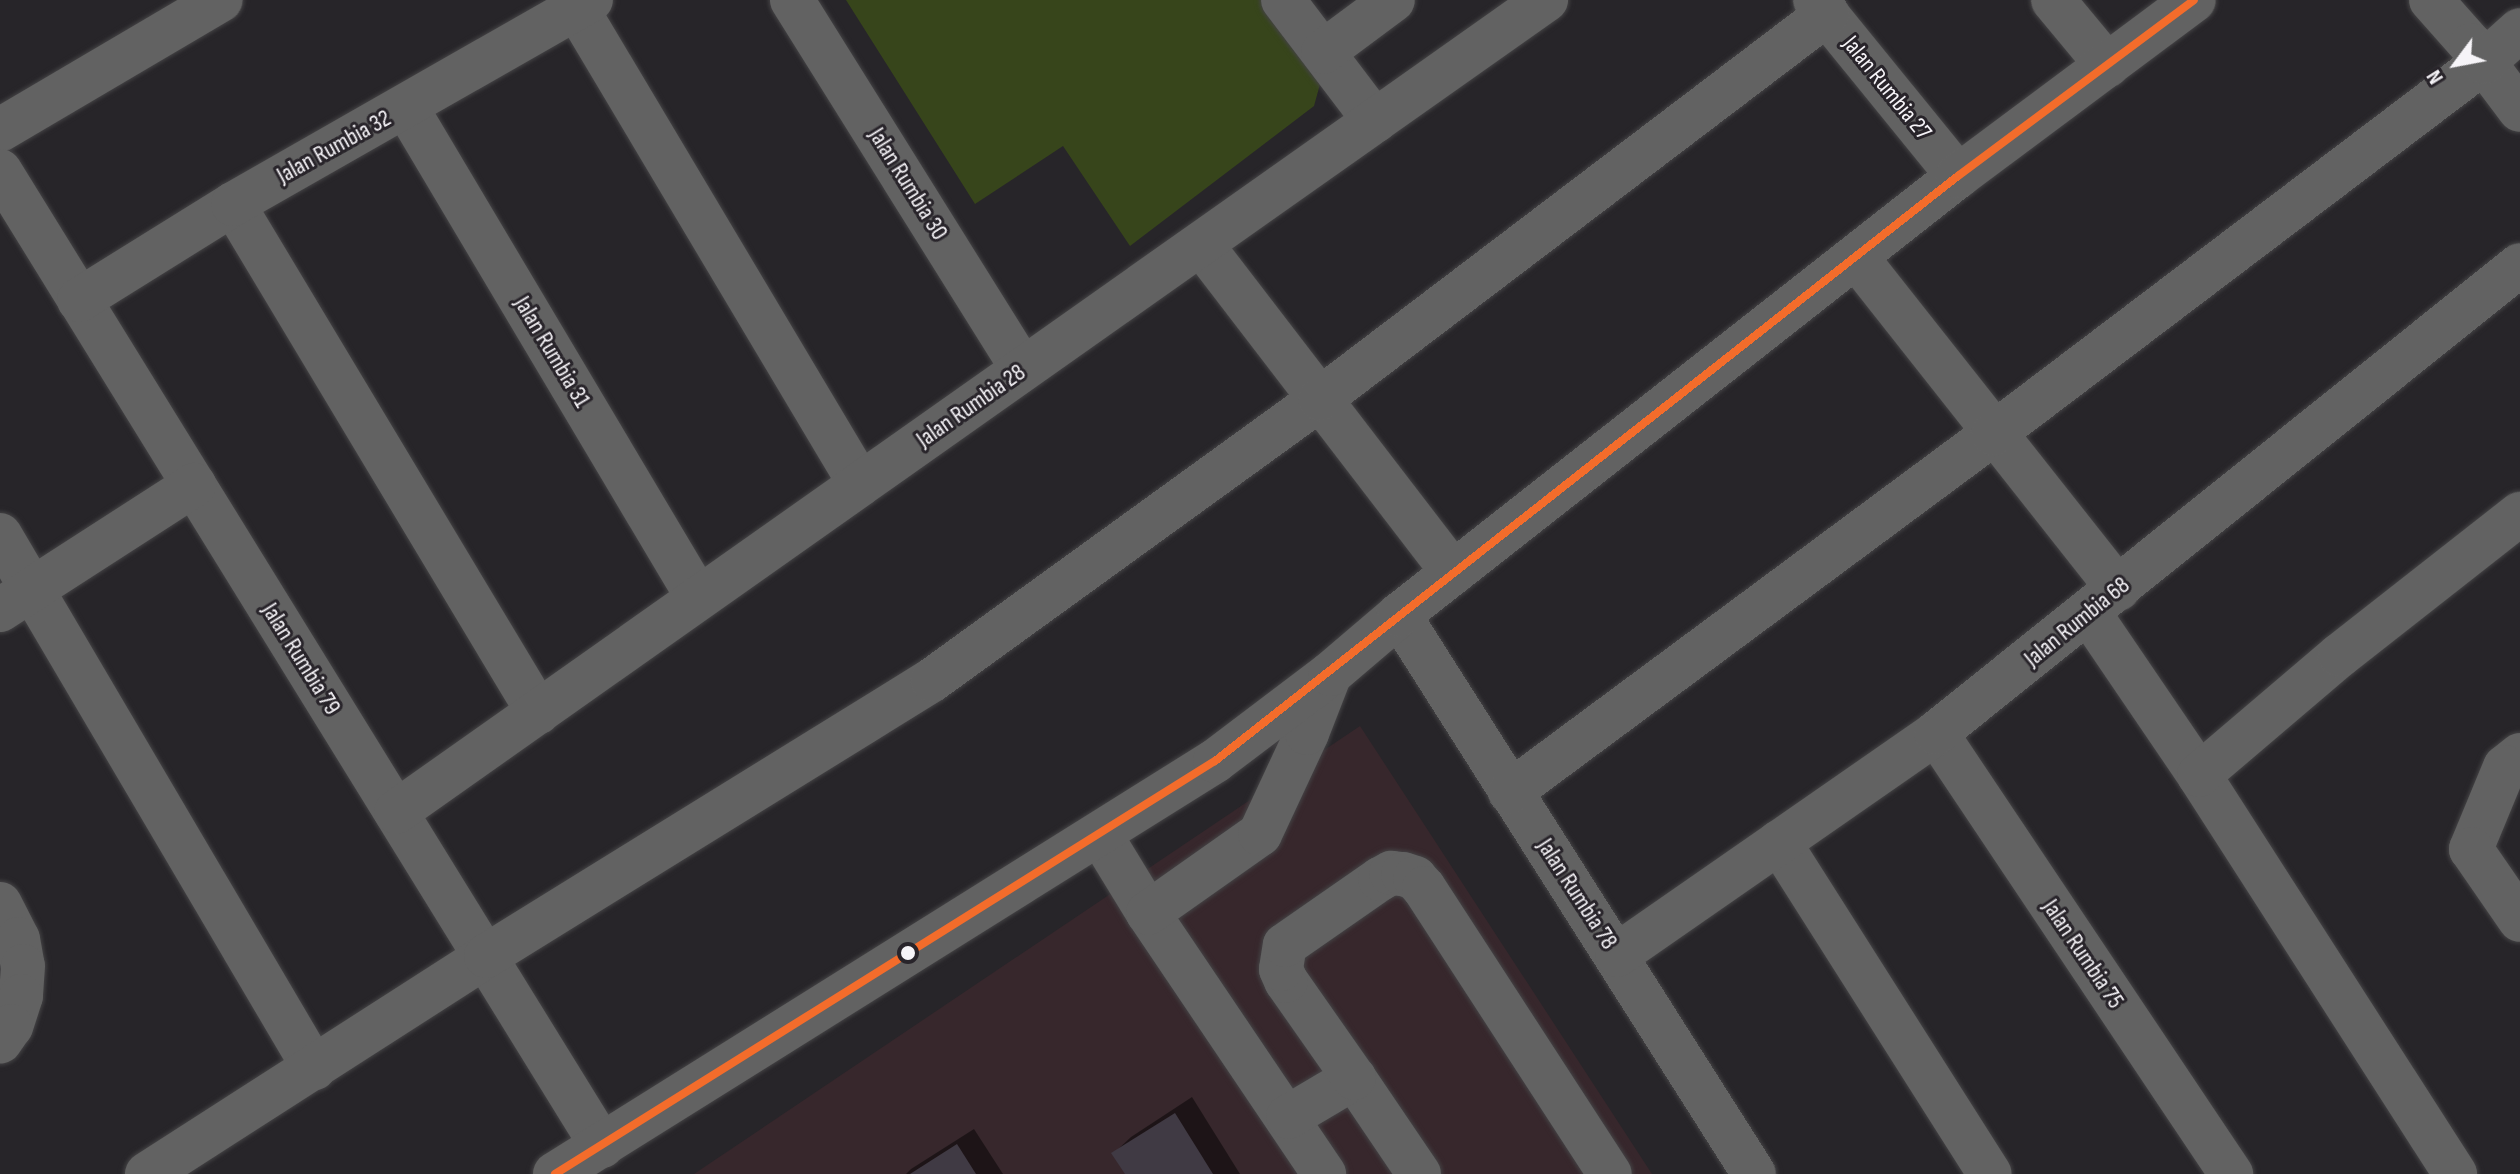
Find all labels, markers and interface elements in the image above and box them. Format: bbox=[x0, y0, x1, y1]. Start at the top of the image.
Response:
north arrow bbox=[2416, 24, 2496, 104]
street label: Jalan Rumbia 27 bbox=[1836, 30, 1938, 146]
text: N bbox=[2421, 65, 2450, 89]
street label: Jalan Rumbia 32 bbox=[272, 104, 396, 190]
street label: Jalan Rumbia 30 bbox=[862, 123, 954, 245]
street label: Jalan Rumbia 31 bbox=[508, 291, 596, 413]
street label: Jalan Rumbia 28 bbox=[911, 358, 1031, 454]
street label: Jalan Rumbia 68 bbox=[2019, 571, 2135, 673]
street label: Jalan Rumbia 79 bbox=[255, 598, 347, 720]
street label: Jalan Rumbia 78 bbox=[1531, 833, 1623, 955]
street label: Jalan Rumbia 75 bbox=[2036, 894, 2130, 1014]
unlabelled marker bbox=[900, 945, 916, 961]

